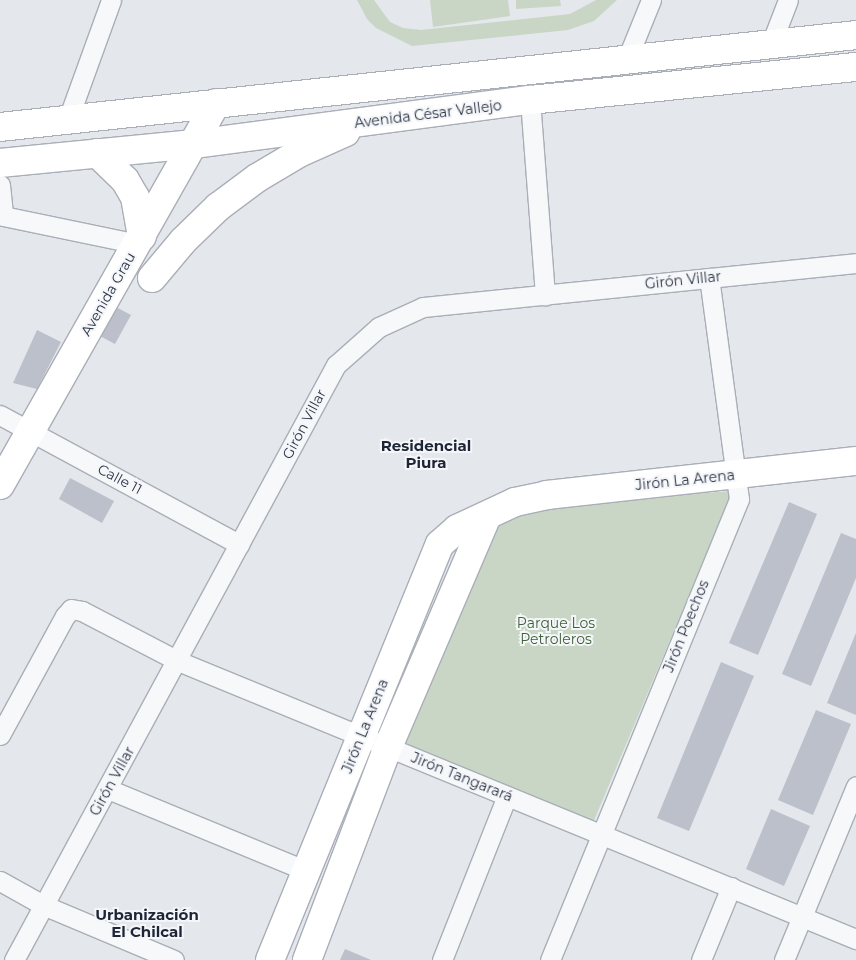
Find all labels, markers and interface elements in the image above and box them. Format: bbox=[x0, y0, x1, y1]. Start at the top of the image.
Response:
street label: Avenida César Vallejo bbox=[353, 97, 503, 131]
street label: Avenida Grau bbox=[77, 249, 139, 339]
street label: Girón Villar bbox=[644, 268, 722, 292]
street label: Girón Villar bbox=[279, 386, 329, 462]
district label: Residencial Piura bbox=[381, 436, 471, 471]
street label: Calle 11 bbox=[95, 460, 145, 498]
street label: Jirón La Arena bbox=[634, 466, 736, 494]
street label: Jirón Poechos bbox=[660, 577, 712, 675]
park label: Parque Los Petroleros bbox=[517, 615, 595, 648]
street label: Jirón La Arena bbox=[338, 677, 392, 775]
street label: Girón Villar bbox=[86, 743, 138, 819]
street label: Jirón Tangarará bbox=[409, 749, 515, 805]
district label: Urbanización El Chilcal bbox=[95, 905, 199, 940]

